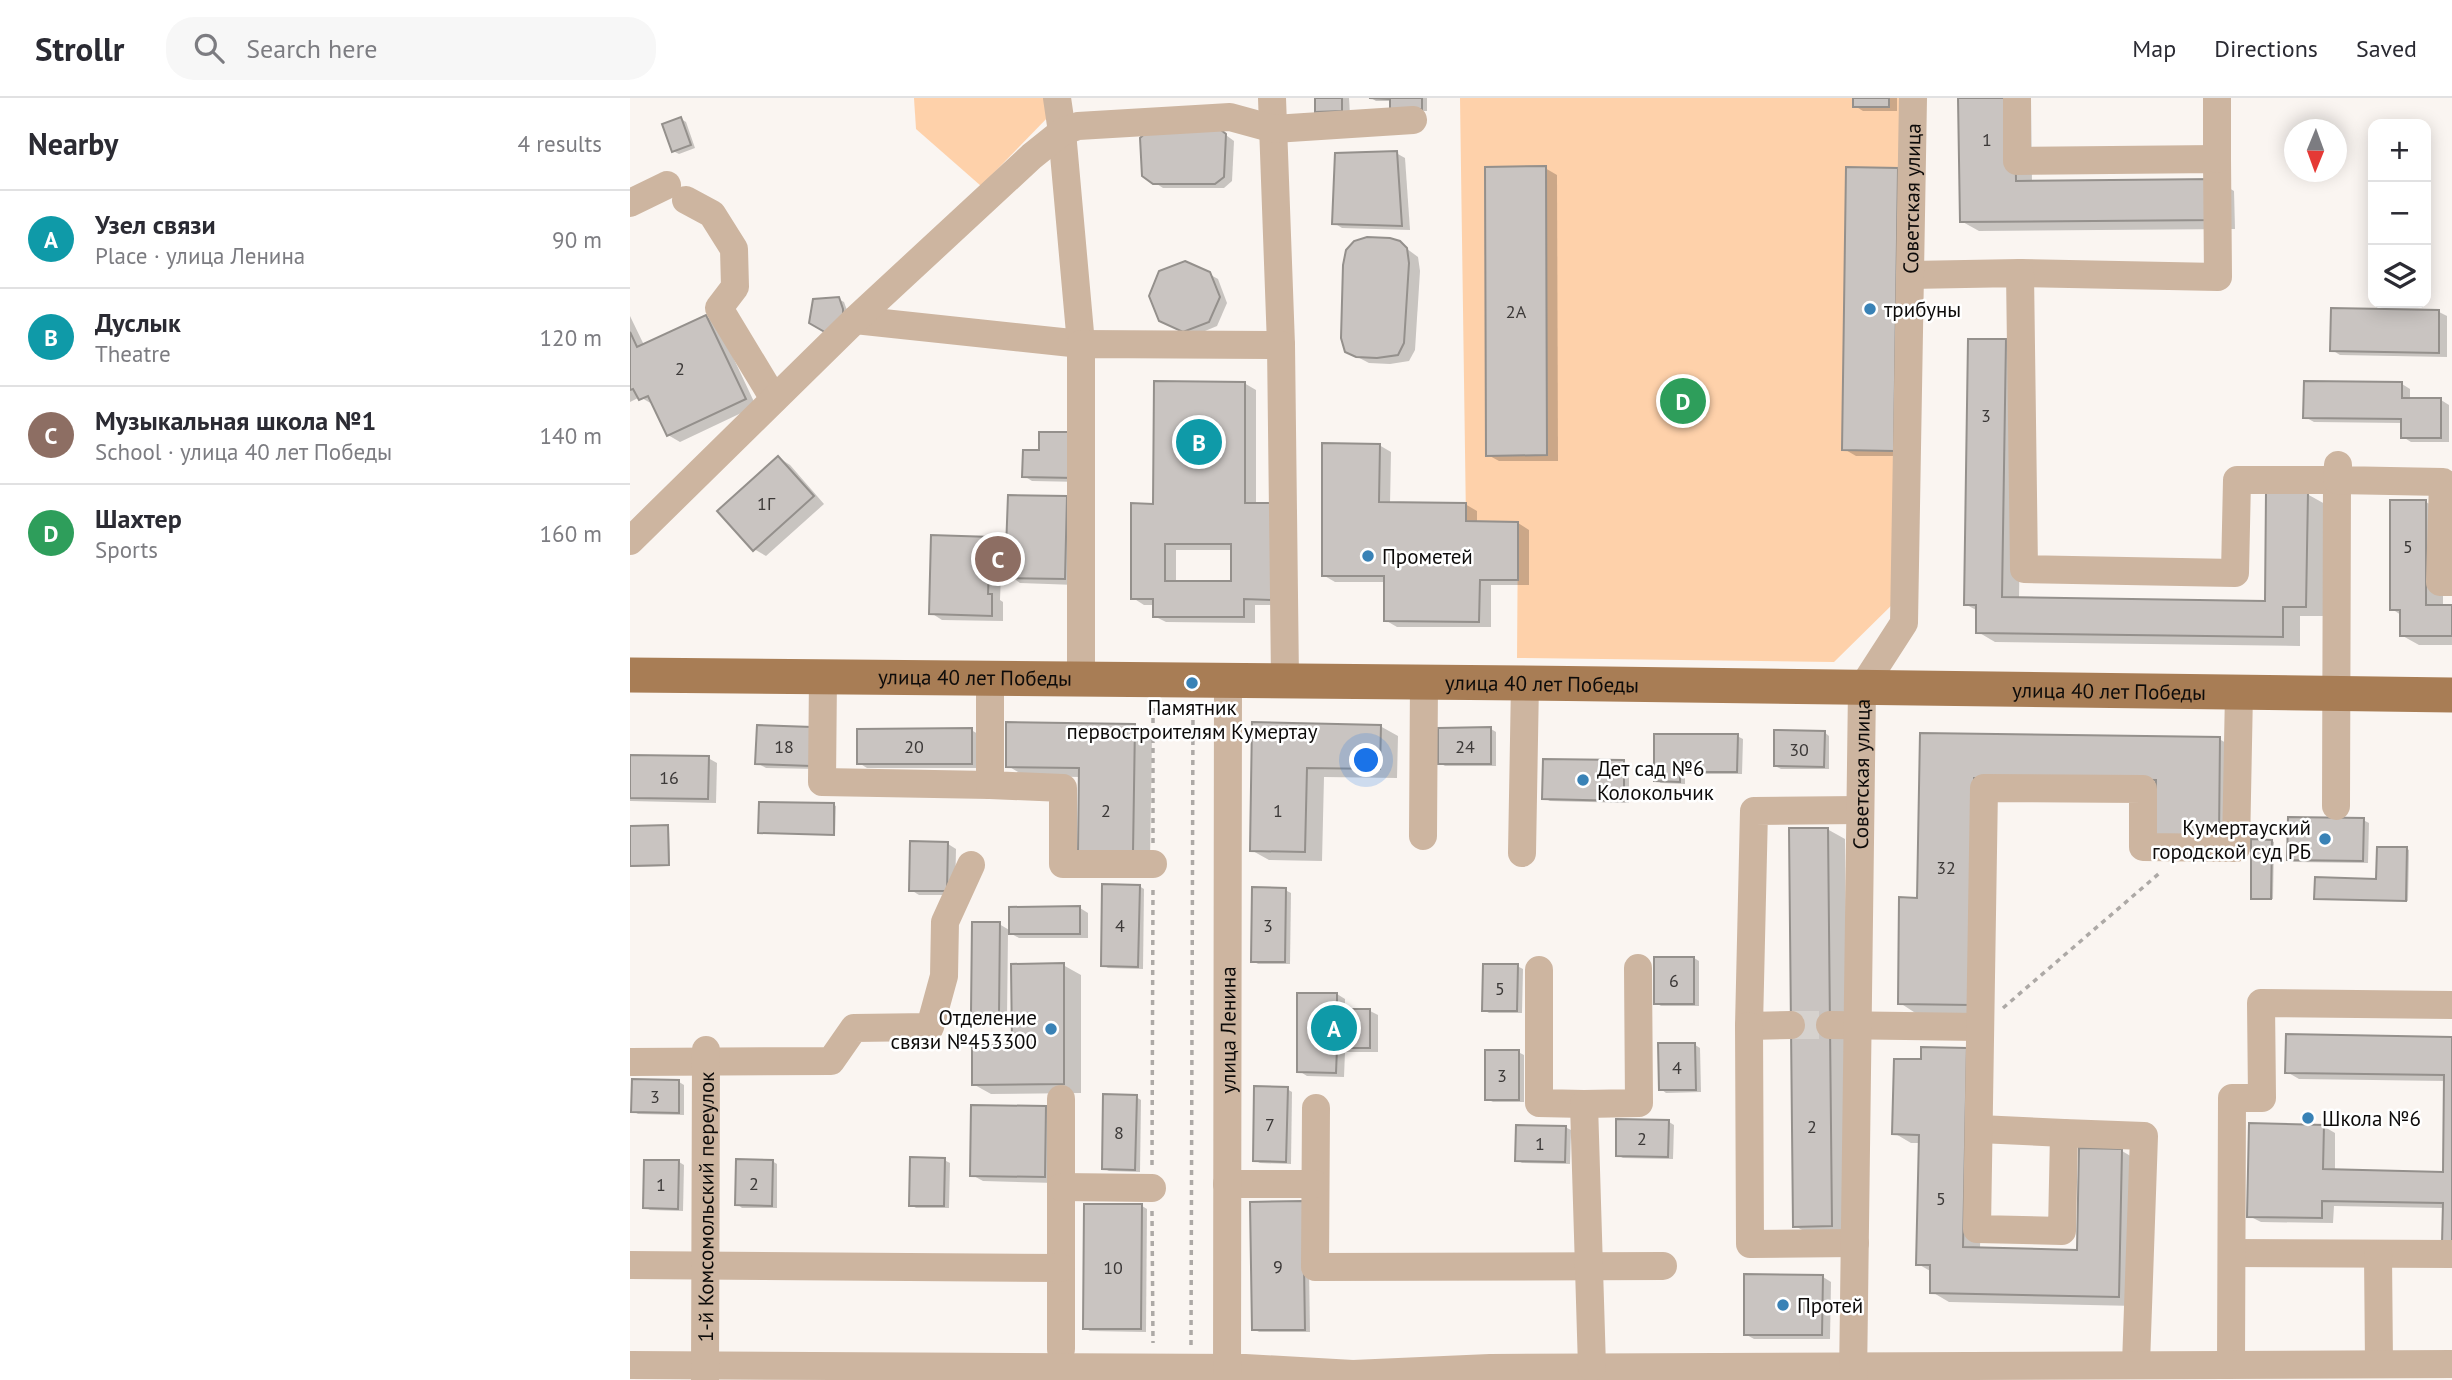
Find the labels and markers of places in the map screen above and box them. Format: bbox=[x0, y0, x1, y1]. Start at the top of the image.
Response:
place label: трибуны bbox=[1884, 296, 1961, 323]
marker: трибуны bbox=[1862, 301, 1878, 317]
pin: D bbox=[1660, 375, 1706, 427]
pin: B bbox=[1176, 416, 1222, 468]
pin: C bbox=[975, 533, 1021, 585]
place label: Прометей bbox=[1382, 543, 1473, 570]
marker: Прометей bbox=[1360, 548, 1376, 564]
marker: Памятник первостроителям Кумертау bbox=[1184, 675, 1200, 691]
place label: Памятник первостроителям Кумертау bbox=[1067, 694, 1318, 745]
place label: Дет сад №6 Колокольчик bbox=[1597, 755, 1714, 806]
marker: Дет сад №6 Колокольчик bbox=[1575, 772, 1591, 788]
place label: Кумертауский городской суд РБ bbox=[2152, 814, 2311, 865]
marker: Кумертауский городской суд РБ bbox=[2317, 831, 2333, 847]
pin: A bbox=[1311, 1002, 1357, 1054]
place label: Отделение связи №453300 bbox=[891, 1004, 1037, 1055]
marker: Отделение связи №453300 bbox=[1043, 1021, 1059, 1037]
place label: Школа №6 bbox=[2322, 1105, 2421, 1132]
marker: Школа №6 bbox=[2300, 1110, 2316, 1126]
place label: Протей bbox=[1797, 1292, 1863, 1319]
marker: Протей bbox=[1775, 1297, 1791, 1313]

